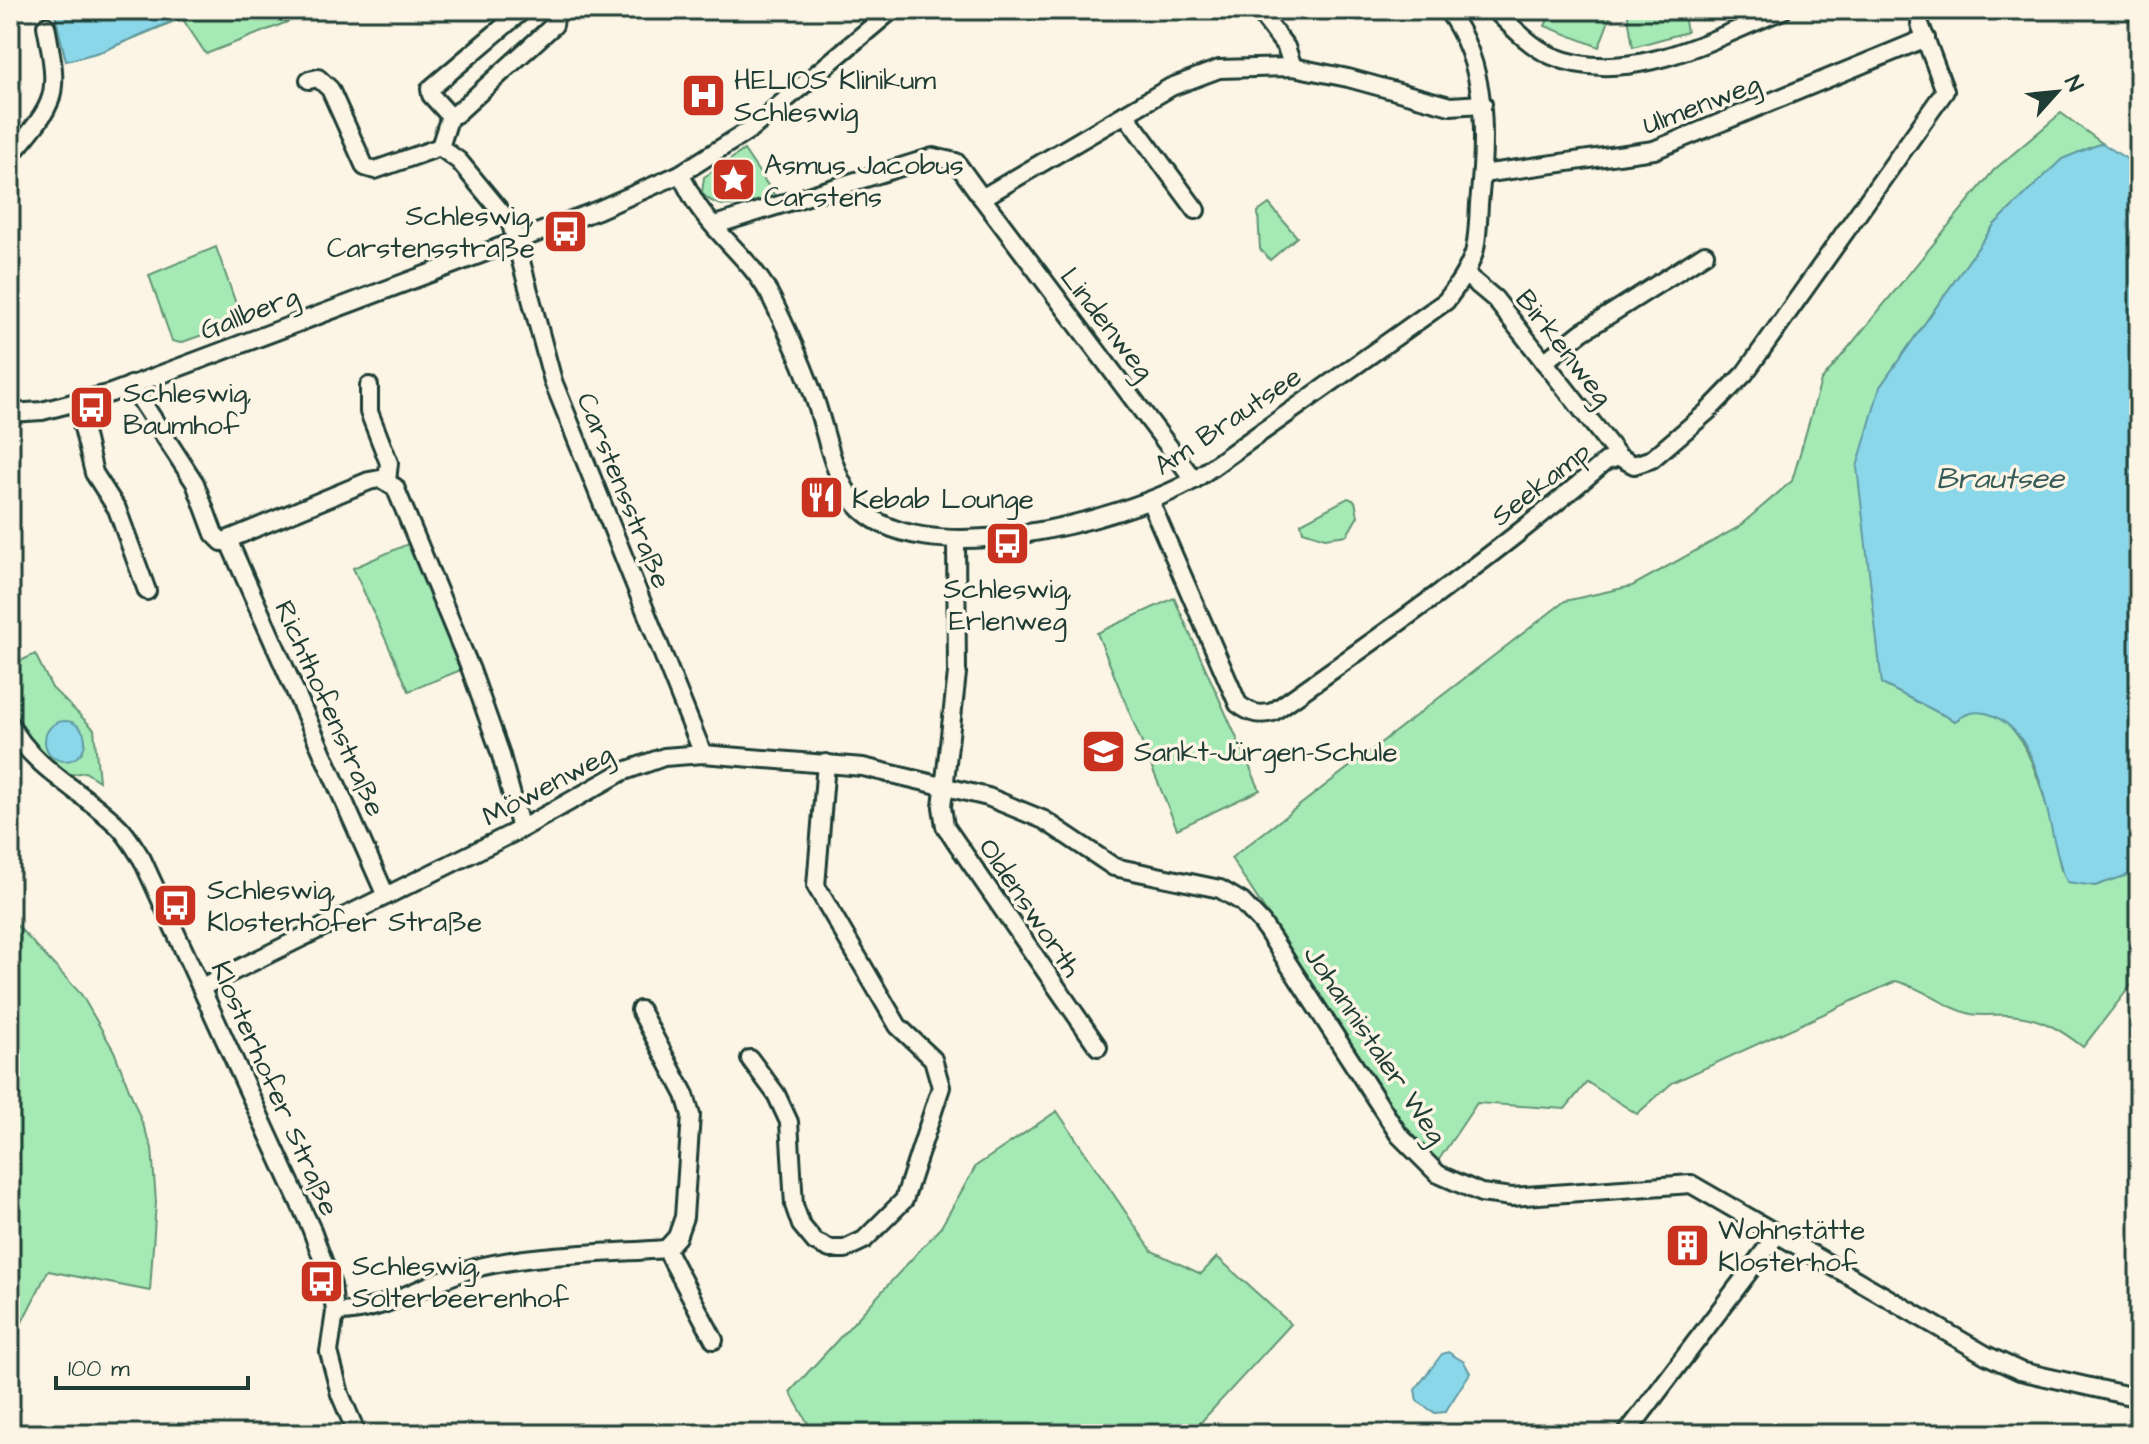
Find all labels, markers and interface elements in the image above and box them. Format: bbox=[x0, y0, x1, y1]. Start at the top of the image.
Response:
north arrow bbox=[2017, 52, 2097, 132]
place label: HELIOS Klinikum Schleswig bbox=[734, 61, 936, 133]
street label: Ulmenweg bbox=[1637, 64, 1766, 146]
text: N bbox=[2057, 70, 2091, 97]
hospital icon: HELIOS Klinikum Schleswig bbox=[679, 71, 727, 119]
place label: Asmus Jacobus Carstens bbox=[764, 146, 964, 217]
place icon: Asmus Jacobus Carstens bbox=[709, 156, 757, 204]
place label: Schleswig, Carstensstraße bbox=[327, 197, 535, 268]
bus stop icon: Schleswig, Carstensstraße bbox=[542, 207, 590, 255]
street label: Lindenweg bbox=[1050, 259, 1163, 389]
street label: Gallberg bbox=[194, 277, 305, 351]
street label: Birkenweg bbox=[1505, 281, 1622, 415]
street label: Am Brautsee bbox=[1146, 357, 1309, 485]
place label: Schleswig, Baumhof bbox=[123, 374, 252, 445]
bus stop icon: Schleswig, Baumhof bbox=[68, 384, 116, 432]
street label: Carstensstraße bbox=[567, 387, 681, 594]
street label: Seekamp bbox=[1483, 433, 1599, 536]
water label: Brautsee bbox=[1936, 458, 2066, 500]
restaurant icon: Kebab Lounge bbox=[797, 474, 845, 522]
place label: Kebab Lounge bbox=[852, 480, 1034, 520]
bus stop icon: Schleswig, Erlenweg bbox=[984, 520, 1032, 568]
place label: Schleswig, Erlenweg bbox=[943, 570, 1073, 642]
street label: Richthofenstraße bbox=[265, 594, 395, 823]
school or university icon: Sankt-Jürgen-Schule bbox=[1079, 727, 1127, 775]
place label: Sankt-Jürgen-Schule bbox=[1134, 733, 1398, 773]
street label: Möwenweg bbox=[475, 735, 620, 837]
street label: Oldensworth bbox=[969, 831, 1091, 985]
place label: Schleswig, Klosterhofer Straße bbox=[207, 871, 482, 942]
bus stop icon: Schleswig, Klosterhofer Straße bbox=[152, 881, 200, 929]
street label: Johannistaler Weg bbox=[1293, 937, 1456, 1153]
street label: Klosterhofer Straße bbox=[201, 955, 348, 1222]
place label: Wohnstätte Klosterhof bbox=[1718, 1211, 1865, 1282]
building icon: Wohnstätte Klosterhof bbox=[1663, 1221, 1711, 1269]
place label: Schleswig, Solterbeerenhof bbox=[352, 1247, 569, 1318]
bus stop icon: Schleswig, Solterbeerenhof bbox=[297, 1257, 345, 1305]
scale bar bbox=[56, 1340, 248, 1390]
text: 100 m bbox=[68, 1352, 130, 1386]

